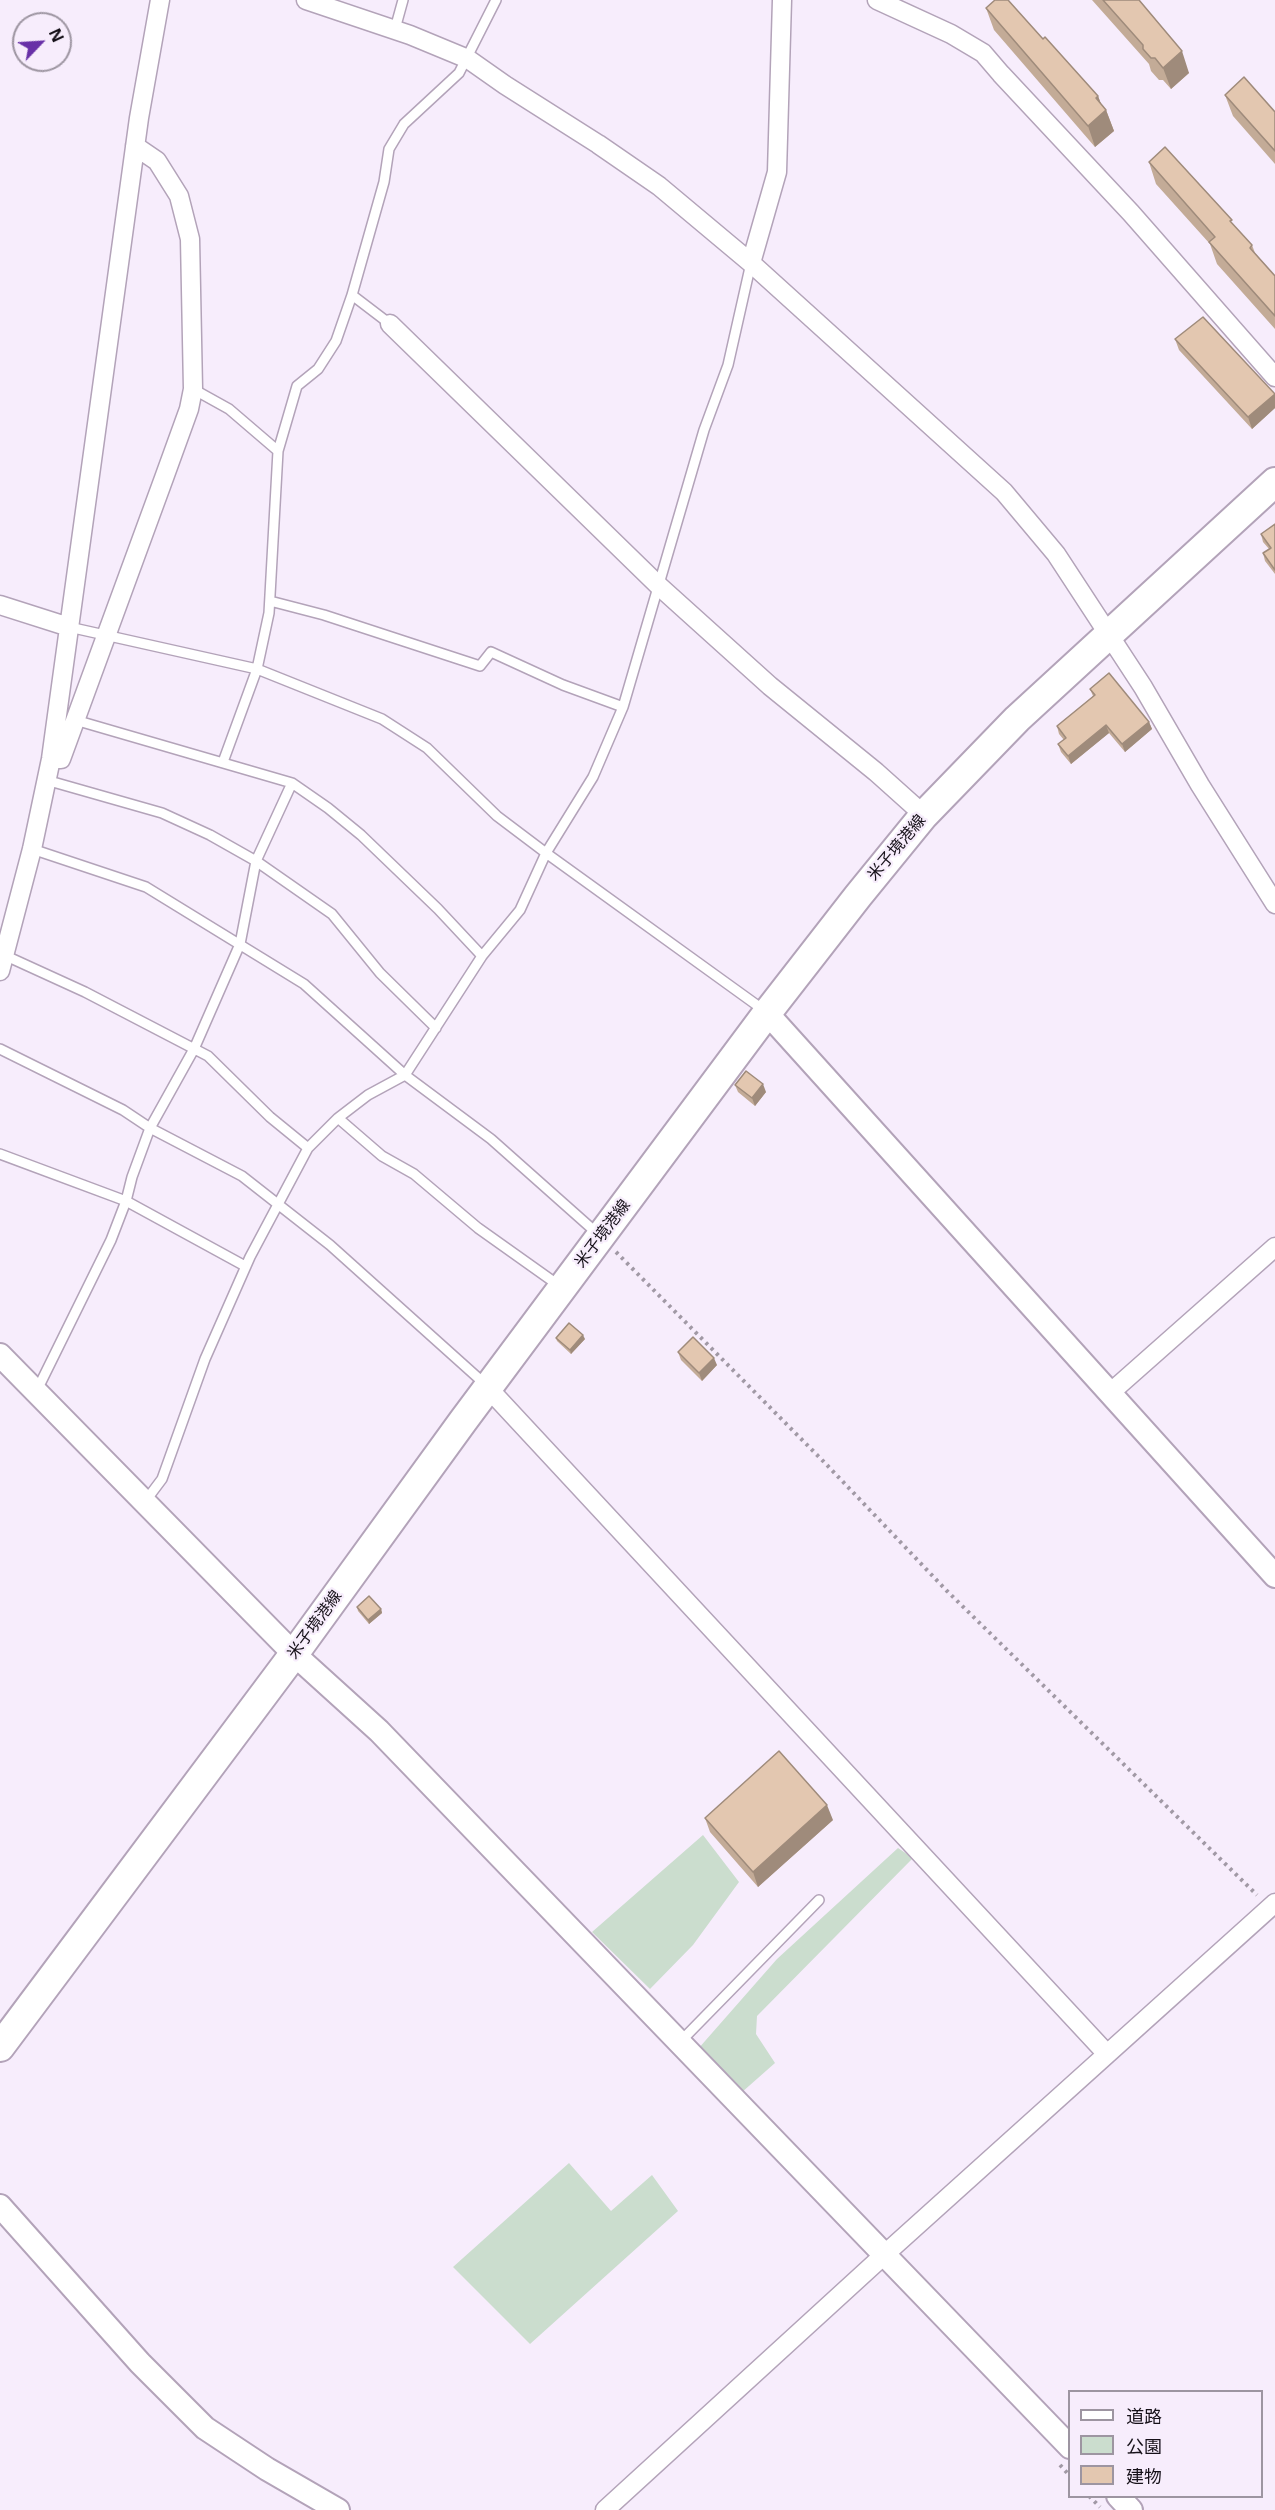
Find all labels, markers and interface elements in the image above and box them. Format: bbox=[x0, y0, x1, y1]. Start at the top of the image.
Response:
north arrow bbox=[12, 12, 72, 72]
text: N bbox=[44, 25, 69, 46]
street label: 米子境港線 bbox=[864, 811, 930, 885]
street label: 米子境港線 bbox=[571, 1196, 635, 1272]
street label: 米子境港線 bbox=[284, 1587, 346, 1663]
legend bbox=[1068, 2390, 1263, 2498]
text: 道路 bbox=[1126, 2404, 1162, 2428]
text: 公園 bbox=[1126, 2434, 1162, 2458]
text: 建物 bbox=[1126, 2464, 1162, 2488]

